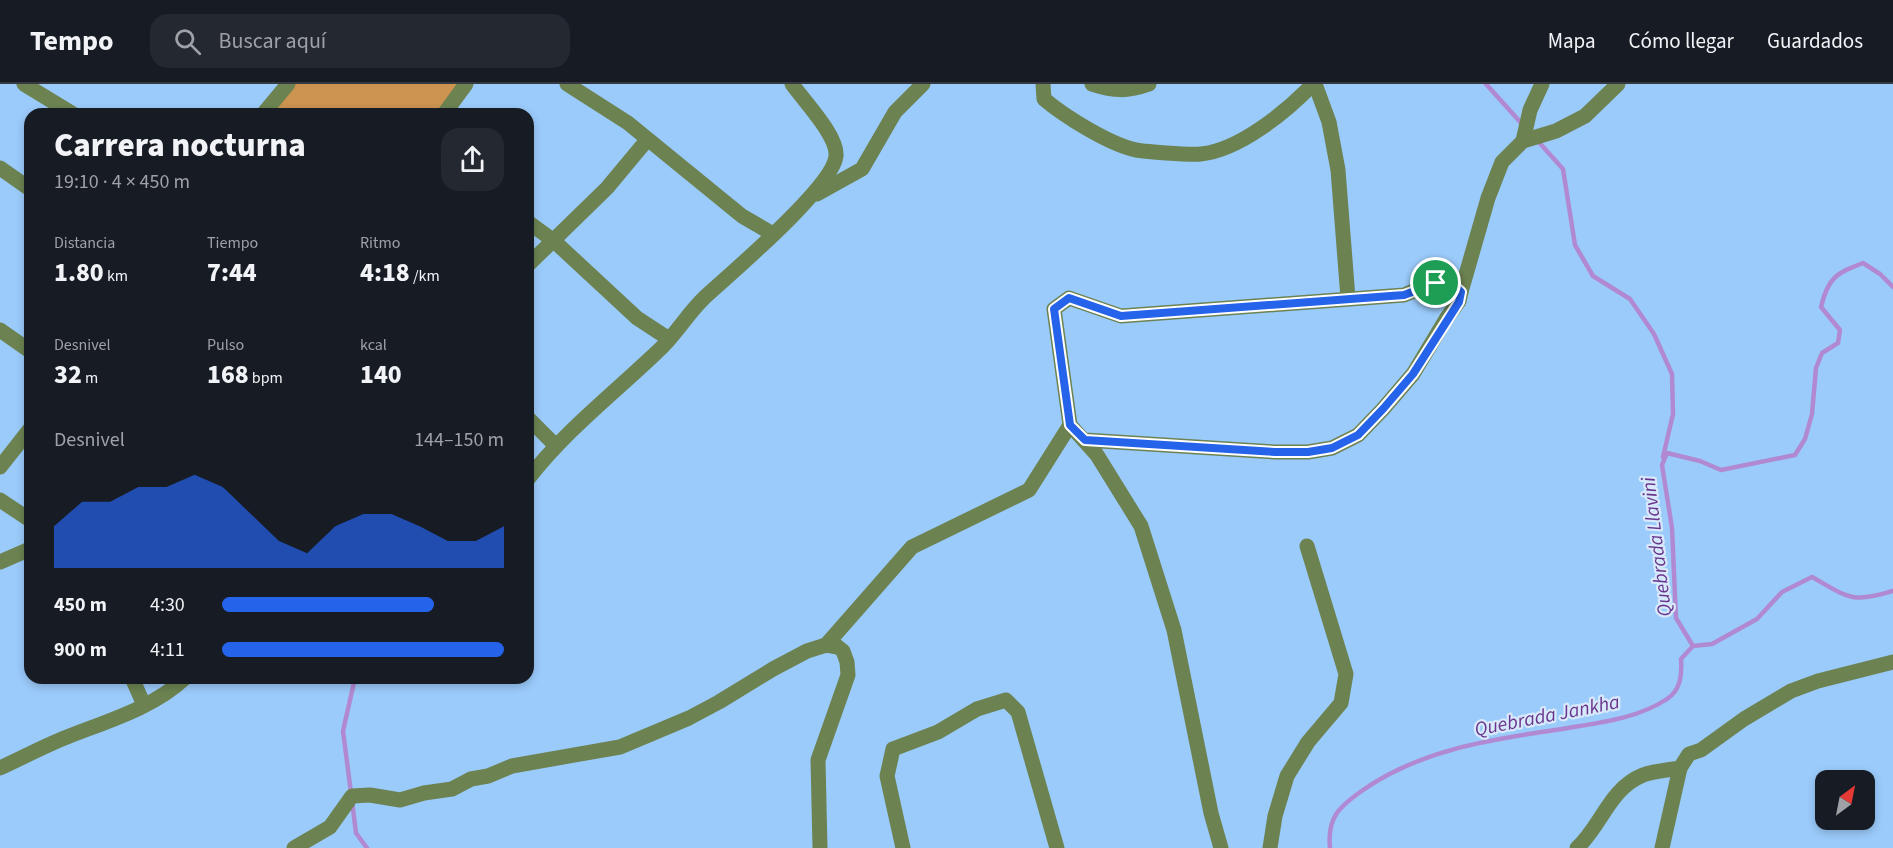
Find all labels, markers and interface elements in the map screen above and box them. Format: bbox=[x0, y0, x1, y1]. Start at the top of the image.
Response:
search box bbox=[150, 14, 570, 68]
text: Tempo bbox=[30, 21, 114, 61]
icon: search bbox=[171, 25, 204, 58]
text: Buscar aquí bbox=[219, 25, 326, 57]
text: Mapa bbox=[1548, 26, 1596, 56]
text: Cómo llegar bbox=[1629, 26, 1734, 56]
text: Guardados bbox=[1767, 26, 1863, 56]
text: Carrera nocturna bbox=[54, 122, 306, 169]
button: share bbox=[441, 128, 504, 191]
text: 19:10 · 4 × 450 m bbox=[54, 168, 190, 196]
text: Distancia bbox=[54, 232, 115, 254]
text: Tiempo bbox=[207, 232, 258, 254]
text: Ritmo bbox=[360, 232, 400, 254]
text: 1.80 bbox=[54, 254, 104, 291]
text: 7:44 bbox=[207, 254, 257, 291]
text: 4:18 bbox=[360, 254, 410, 291]
pin bbox=[1410, 257, 1461, 308]
text: km bbox=[104, 265, 128, 287]
text: /km bbox=[410, 265, 440, 287]
icon: arrive bbox=[1419, 266, 1452, 299]
text: Desnivel bbox=[54, 334, 111, 356]
text: Pulso bbox=[207, 334, 244, 356]
text: kcal bbox=[360, 334, 387, 356]
text: 32 bbox=[54, 356, 82, 393]
text: 168 bbox=[207, 356, 249, 393]
text: 140 bbox=[360, 356, 402, 393]
text: m bbox=[82, 367, 98, 389]
text: bpm bbox=[249, 367, 283, 389]
text: Desnivel bbox=[54, 426, 125, 454]
text: 144–150 m bbox=[414, 426, 504, 454]
water label: Quebrada Llavini bbox=[1635, 475, 1679, 618]
text: 450 m bbox=[54, 591, 107, 619]
text: 4:30 bbox=[150, 591, 185, 619]
text: 900 m bbox=[54, 636, 107, 664]
text: 4:11 bbox=[150, 636, 185, 664]
water label: Quebrada Jankha bbox=[1472, 688, 1622, 744]
north arrow bbox=[1815, 770, 1875, 830]
map controls bbox=[1815, 770, 1875, 830]

